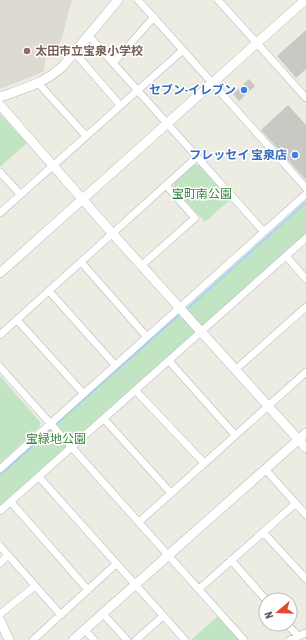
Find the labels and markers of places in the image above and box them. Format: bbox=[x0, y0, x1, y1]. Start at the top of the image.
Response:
place label: 太田市立宝泉小学校 bbox=[35, 44, 143, 58]
marker: 太田市立宝泉小学校 bbox=[22, 46, 32, 56]
place label: セブン-イレブン bbox=[149, 83, 236, 97]
marker: セブン-イレブン bbox=[239, 85, 249, 95]
place label: フレッセイ 宝泉店 bbox=[189, 148, 287, 162]
marker: フレッセイ 宝泉店 bbox=[290, 150, 300, 160]

